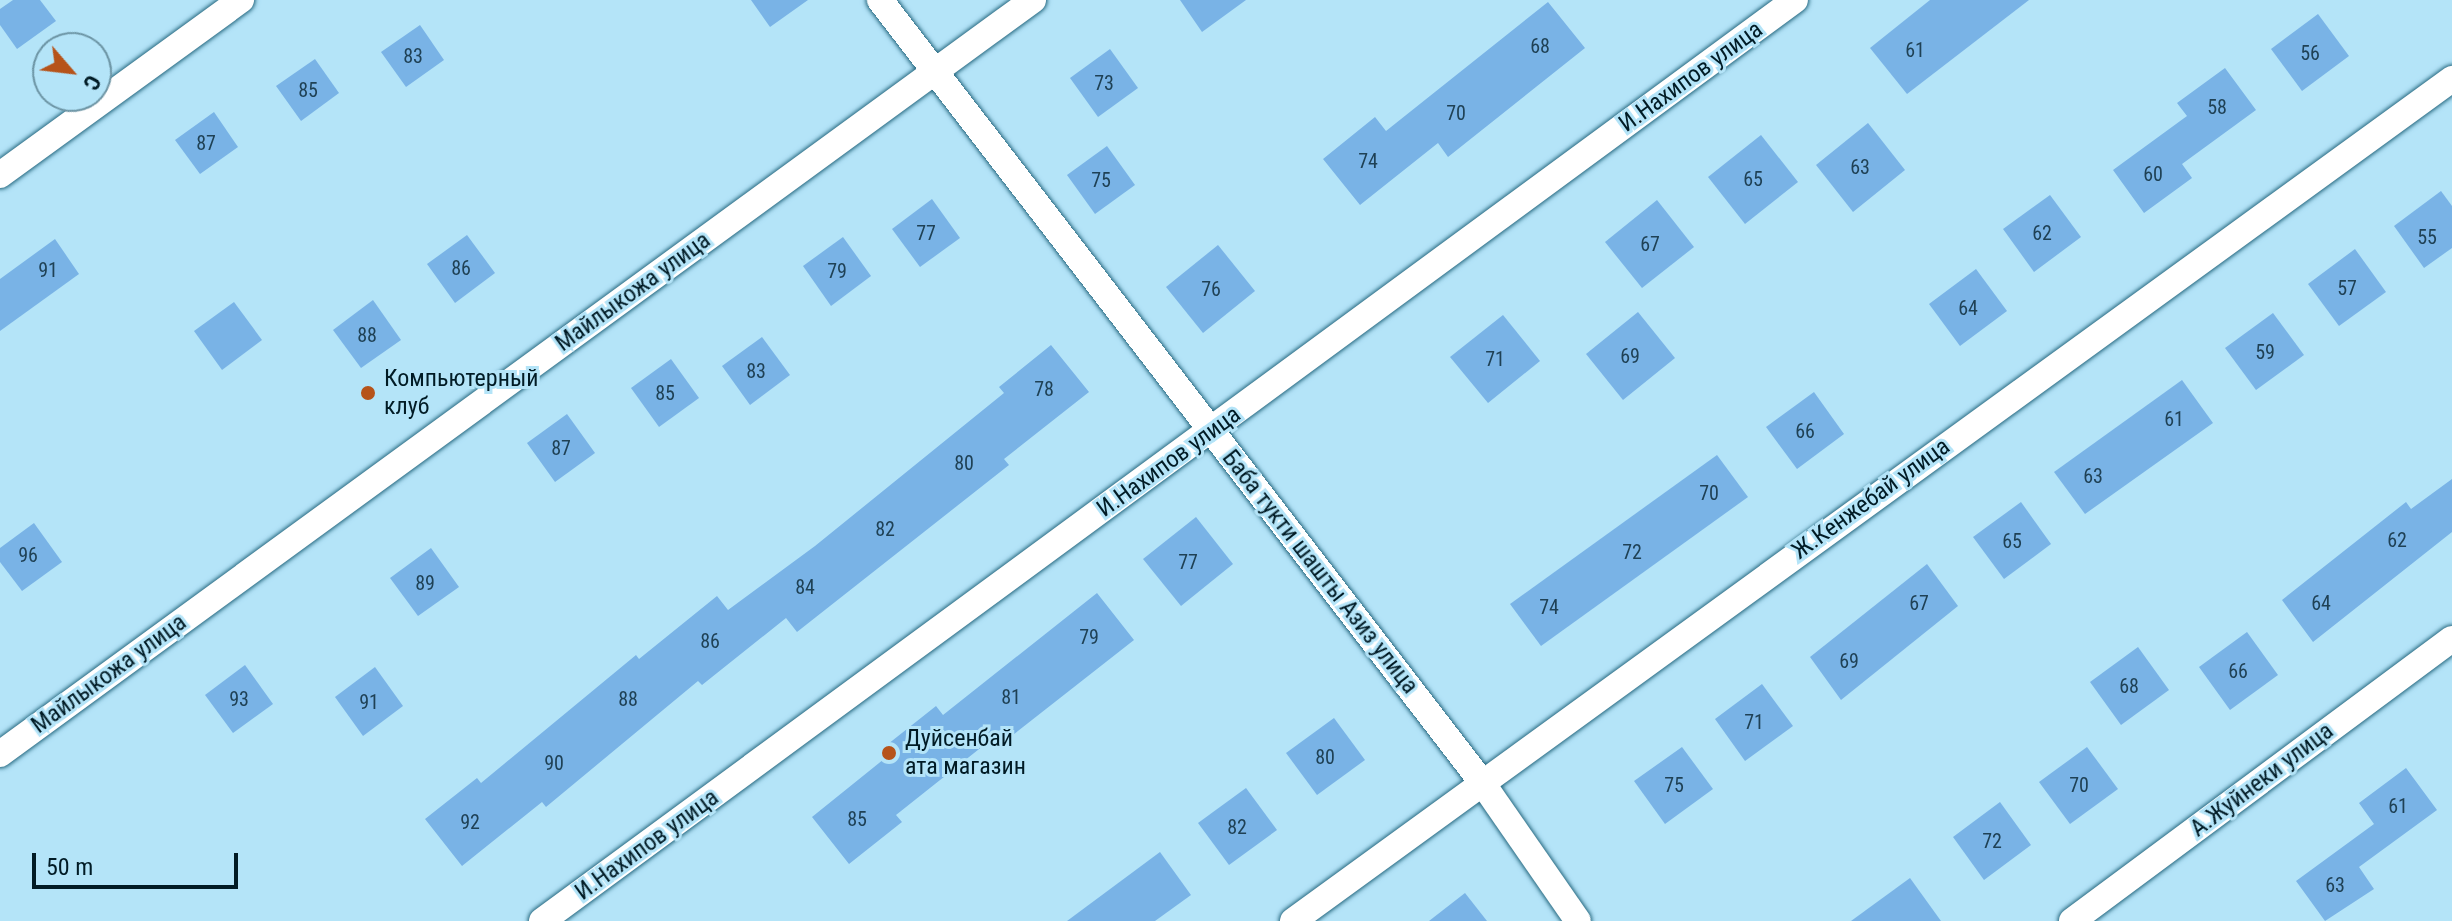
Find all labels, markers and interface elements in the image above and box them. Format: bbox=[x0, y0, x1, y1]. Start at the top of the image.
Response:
street label: И.Нахипов улица bbox=[1614, 15, 1768, 139]
north arrow bbox=[32, 32, 112, 112]
house number: 68 bbox=[1530, 34, 1550, 58]
house number: 61 bbox=[1905, 38, 1925, 62]
house number: 56 bbox=[2300, 41, 2320, 65]
house number: 83 bbox=[403, 44, 423, 68]
text: С bbox=[78, 71, 106, 94]
house number: 73 bbox=[1094, 71, 1114, 95]
house number: 85 bbox=[298, 78, 318, 102]
house number: 58 bbox=[2207, 95, 2227, 119]
house number: 70 bbox=[1446, 101, 1466, 125]
house number: 87 bbox=[196, 131, 216, 155]
house number: 74 bbox=[1358, 149, 1378, 173]
house number: 63 bbox=[1850, 155, 1870, 179]
house number: 60 bbox=[2143, 162, 2163, 186]
house number: 65 bbox=[1743, 167, 1763, 191]
house number: 75 bbox=[1091, 168, 1111, 192]
house number: 77 bbox=[916, 221, 936, 245]
house number: 62 bbox=[2032, 221, 2052, 245]
house number: 55 bbox=[2417, 225, 2437, 249]
street label: Майлыкожа улица bbox=[550, 226, 716, 358]
house number: 67 bbox=[1640, 232, 1660, 256]
house number: 86 bbox=[451, 256, 471, 280]
house number: 91 bbox=[38, 258, 58, 282]
house number: 79 bbox=[827, 259, 847, 283]
house number: 57 bbox=[2337, 276, 2357, 300]
house number: 76 bbox=[1201, 277, 1221, 301]
house number: 64 bbox=[1958, 296, 1978, 320]
house number: 88 bbox=[357, 323, 377, 347]
house number: 59 bbox=[2255, 340, 2275, 364]
house number: 69 bbox=[1620, 344, 1640, 368]
house number: 71 bbox=[1485, 347, 1505, 371]
house number: 83 bbox=[746, 359, 766, 383]
place label: Компьютерный клуб bbox=[384, 365, 538, 421]
house number: 78 bbox=[1034, 377, 1054, 401]
house number: 85 bbox=[655, 381, 675, 405]
marker: Компьютерный клуб bbox=[359, 384, 377, 402]
street label: И.Нахипов улица bbox=[1092, 400, 1246, 524]
house number: 61 bbox=[2164, 407, 2184, 431]
house number: 66 bbox=[1795, 419, 1815, 443]
street label: Ж.Кенжебай улица bbox=[1787, 432, 1955, 566]
house number: 87 bbox=[551, 436, 571, 460]
street label: Баба тукти шашты Азиз улица bbox=[1216, 444, 1424, 700]
house number: 80 bbox=[954, 451, 974, 475]
house number: 63 bbox=[2083, 464, 2103, 488]
house number: 70 bbox=[1699, 481, 1719, 505]
house number: 82 bbox=[875, 517, 895, 541]
house number: 62 bbox=[2387, 528, 2407, 552]
house number: 65 bbox=[2002, 529, 2022, 553]
house number: 72 bbox=[1622, 540, 1642, 564]
house number: 96 bbox=[18, 543, 38, 567]
house number: 77 bbox=[1178, 550, 1198, 574]
house number: 89 bbox=[415, 571, 435, 595]
house number: 84 bbox=[795, 575, 815, 599]
house number: 67 bbox=[1909, 591, 1929, 615]
house number: 64 bbox=[2311, 591, 2331, 615]
house number: 74 bbox=[1539, 595, 1559, 619]
street label: Майлыкожа улица bbox=[26, 608, 192, 740]
house number: 79 bbox=[1079, 625, 1099, 649]
house number: 86 bbox=[700, 629, 720, 653]
house number: 69 bbox=[1839, 649, 1859, 673]
house number: 66 bbox=[2228, 659, 2248, 683]
house number: 68 bbox=[2119, 674, 2139, 698]
house number: 81 bbox=[1001, 685, 1021, 709]
house number: 93 bbox=[229, 687, 249, 711]
house number: 88 bbox=[618, 687, 638, 711]
house number: 91 bbox=[359, 690, 379, 714]
house number: 71 bbox=[1744, 710, 1764, 734]
street label: А.Жуйнеки улица bbox=[2185, 717, 2339, 843]
place label: Дуйсенбай ата магазин bbox=[905, 725, 1026, 781]
marker: Дуйсенбай ата магазин bbox=[880, 744, 898, 762]
house number: 80 bbox=[1315, 745, 1335, 769]
house number: 90 bbox=[544, 751, 564, 775]
house number: 75 bbox=[1664, 773, 1684, 797]
house number: 70 bbox=[2069, 773, 2089, 797]
street label: И.Нахипов улица bbox=[570, 783, 724, 907]
house number: 61 bbox=[2388, 794, 2408, 818]
house number: 85 bbox=[847, 807, 867, 831]
house number: 92 bbox=[460, 810, 480, 834]
house number: 82 bbox=[1227, 815, 1247, 839]
house number: 72 bbox=[1982, 829, 2002, 853]
scale bar bbox=[36, 837, 242, 887]
text: 50 m bbox=[46, 853, 93, 881]
house number: 63 bbox=[2325, 873, 2345, 897]

